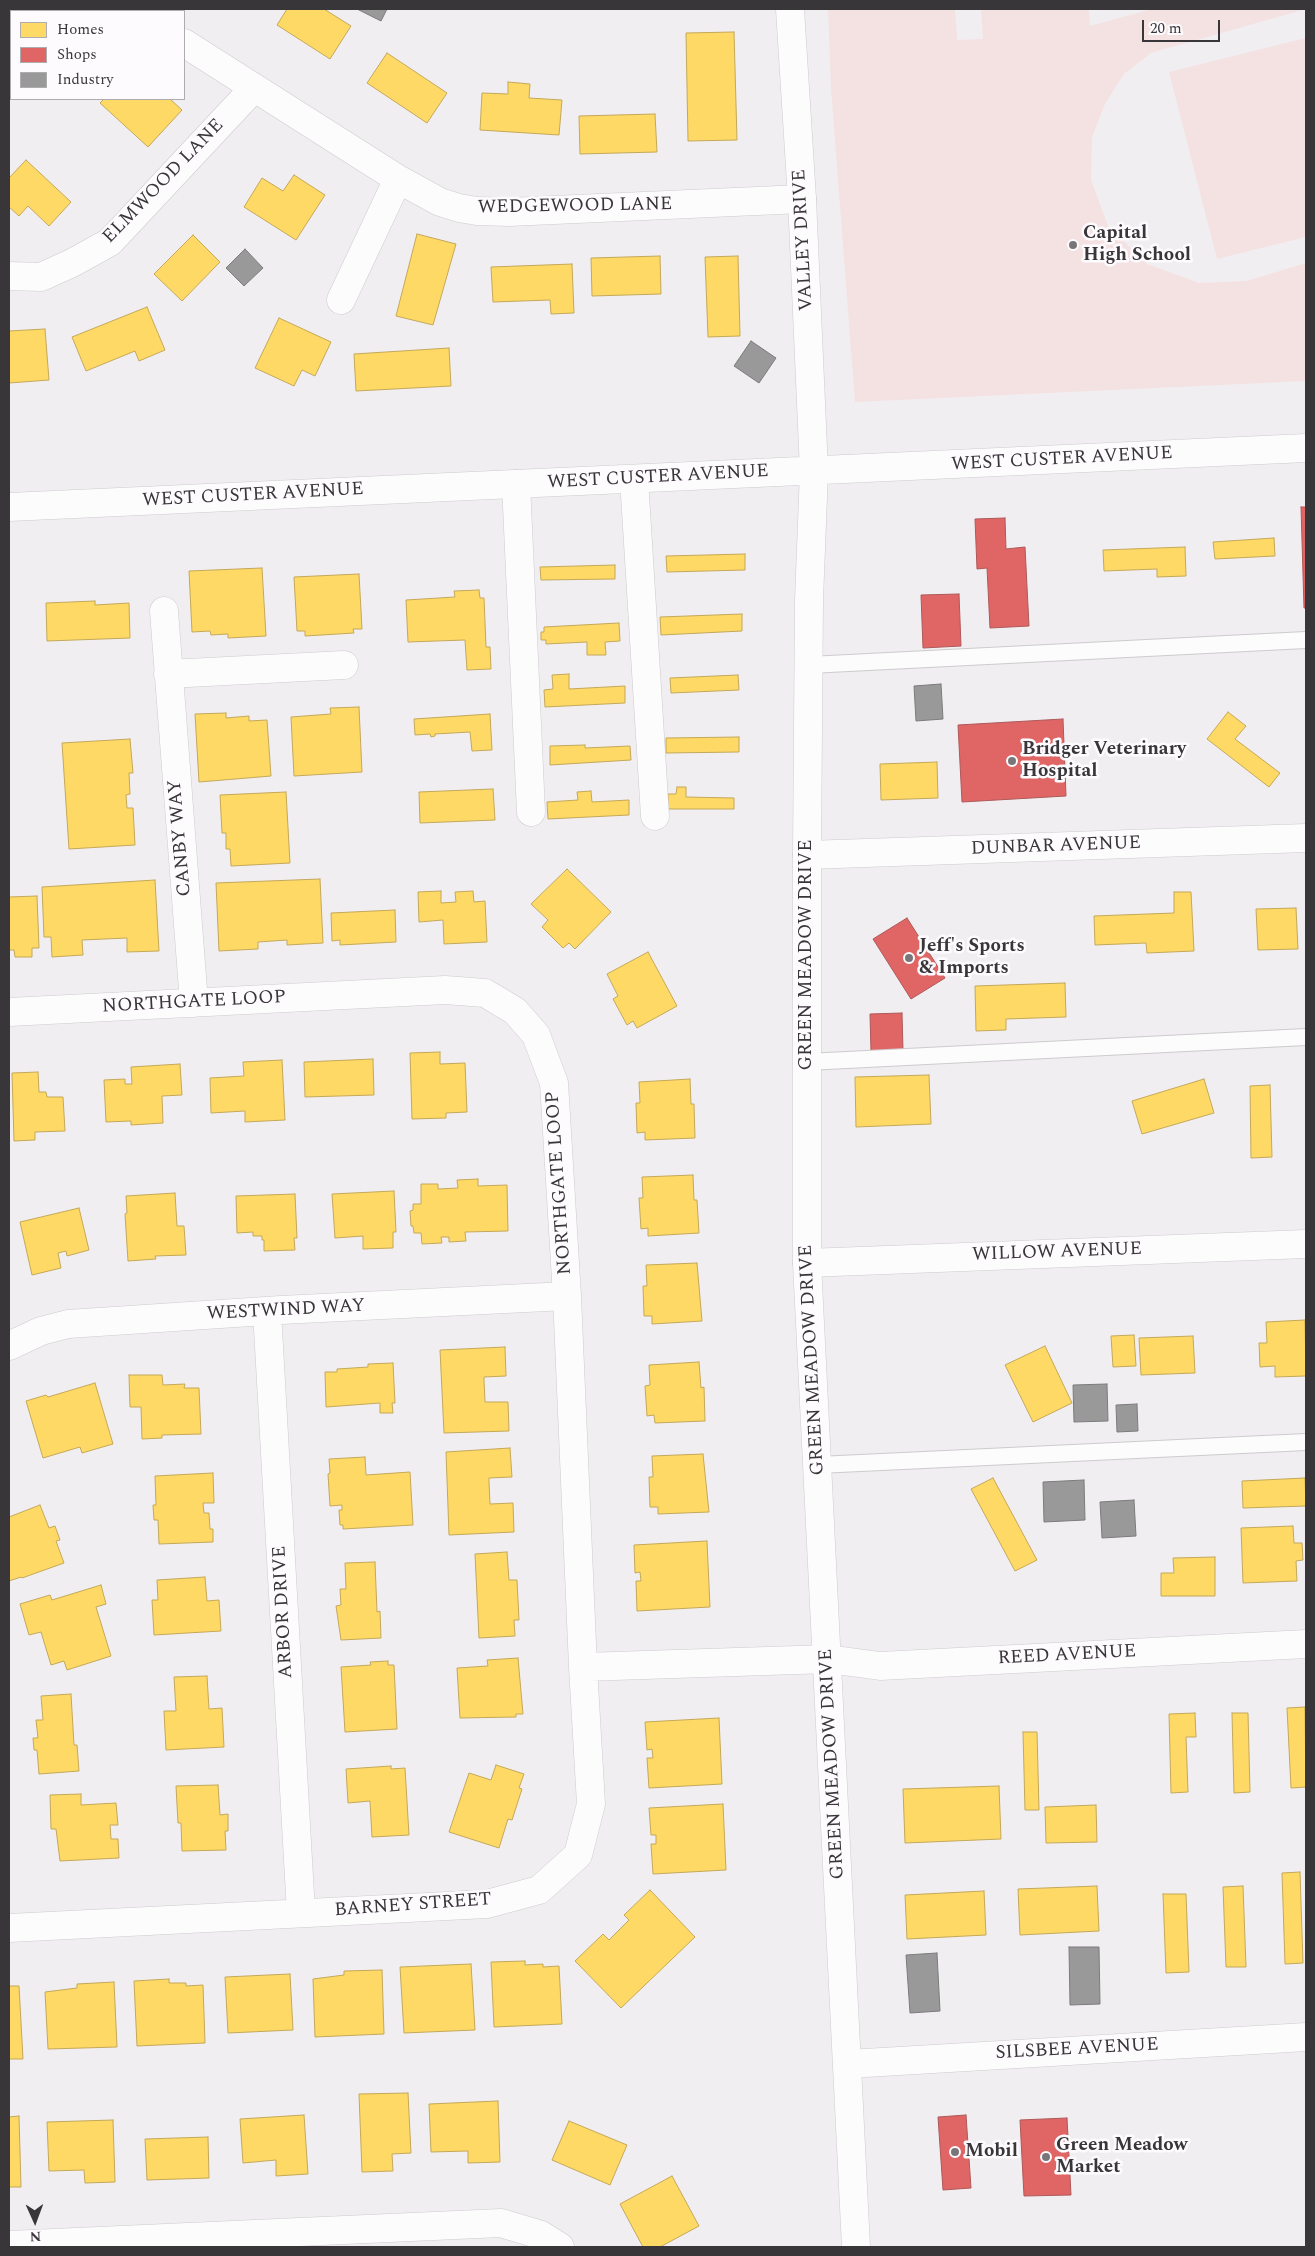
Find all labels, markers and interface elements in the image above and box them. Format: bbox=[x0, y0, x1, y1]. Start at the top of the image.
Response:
legend bbox=[10, 10, 185, 100]
scale bar bbox=[1145, 10, 1222, 42]
text: 20 m bbox=[1150, 17, 1182, 40]
text: Homes bbox=[57, 18, 104, 41]
text: Shops bbox=[57, 43, 97, 66]
text: Industry bbox=[57, 68, 113, 91]
street label: ELMWOOD LANE bbox=[99, 115, 229, 249]
street label: VALLEY DRIVE bbox=[789, 168, 819, 312]
street label: WEDGEWOOD LANE bbox=[477, 194, 673, 220]
place label: Capital High School bbox=[1083, 223, 1191, 267]
marker: Capital High School bbox=[1067, 239, 1079, 251]
street label: WEST CUSTER AVENUE bbox=[951, 443, 1173, 477]
street label: WEST CUSTER AVENUE bbox=[547, 461, 769, 495]
street label: WEST CUSTER AVENUE bbox=[142, 479, 364, 513]
place label: Bridger Veterinary Hospital bbox=[1022, 739, 1186, 783]
marker: Bridger Veterinary Hospital bbox=[1006, 755, 1018, 767]
street label: CANBY WAY bbox=[165, 779, 197, 897]
street label: DUNBAR AVENUE bbox=[970, 833, 1142, 861]
street label: GREEN MEADOW DRIVE bbox=[796, 839, 818, 1071]
place label: Jeff's Sports & Imports bbox=[919, 936, 1025, 980]
marker: Jeff's Sports & Imports bbox=[903, 952, 915, 964]
street label: NORTHGATE LOOP bbox=[102, 987, 286, 1019]
street label: NORTHGATE LOOP bbox=[542, 1090, 578, 1276]
street label: WILLOW AVENUE bbox=[972, 1239, 1142, 1267]
street label: GREEN MEADOW DRIVE bbox=[796, 1244, 830, 1476]
street label: WESTWIND WAY bbox=[206, 1295, 366, 1327]
street label: ARBOR DRIVE bbox=[269, 1545, 299, 1679]
street label: REED AVENUE bbox=[997, 1641, 1137, 1671]
street label: GREEN MEADOW DRIVE bbox=[816, 1648, 850, 1880]
street label: BARNEY STREET bbox=[334, 1889, 492, 1923]
street label: SILSBEE AVENUE bbox=[995, 2034, 1159, 2066]
place label: Green Meadow Market bbox=[1056, 2135, 1187, 2179]
place label: Mobil bbox=[965, 2141, 1018, 2163]
marker: Mobil bbox=[949, 2146, 961, 2158]
marker: Green Meadow Market bbox=[1040, 2151, 1052, 2163]
north arrow bbox=[10, 2196, 60, 2246]
text: N bbox=[29, 2226, 42, 2247]

